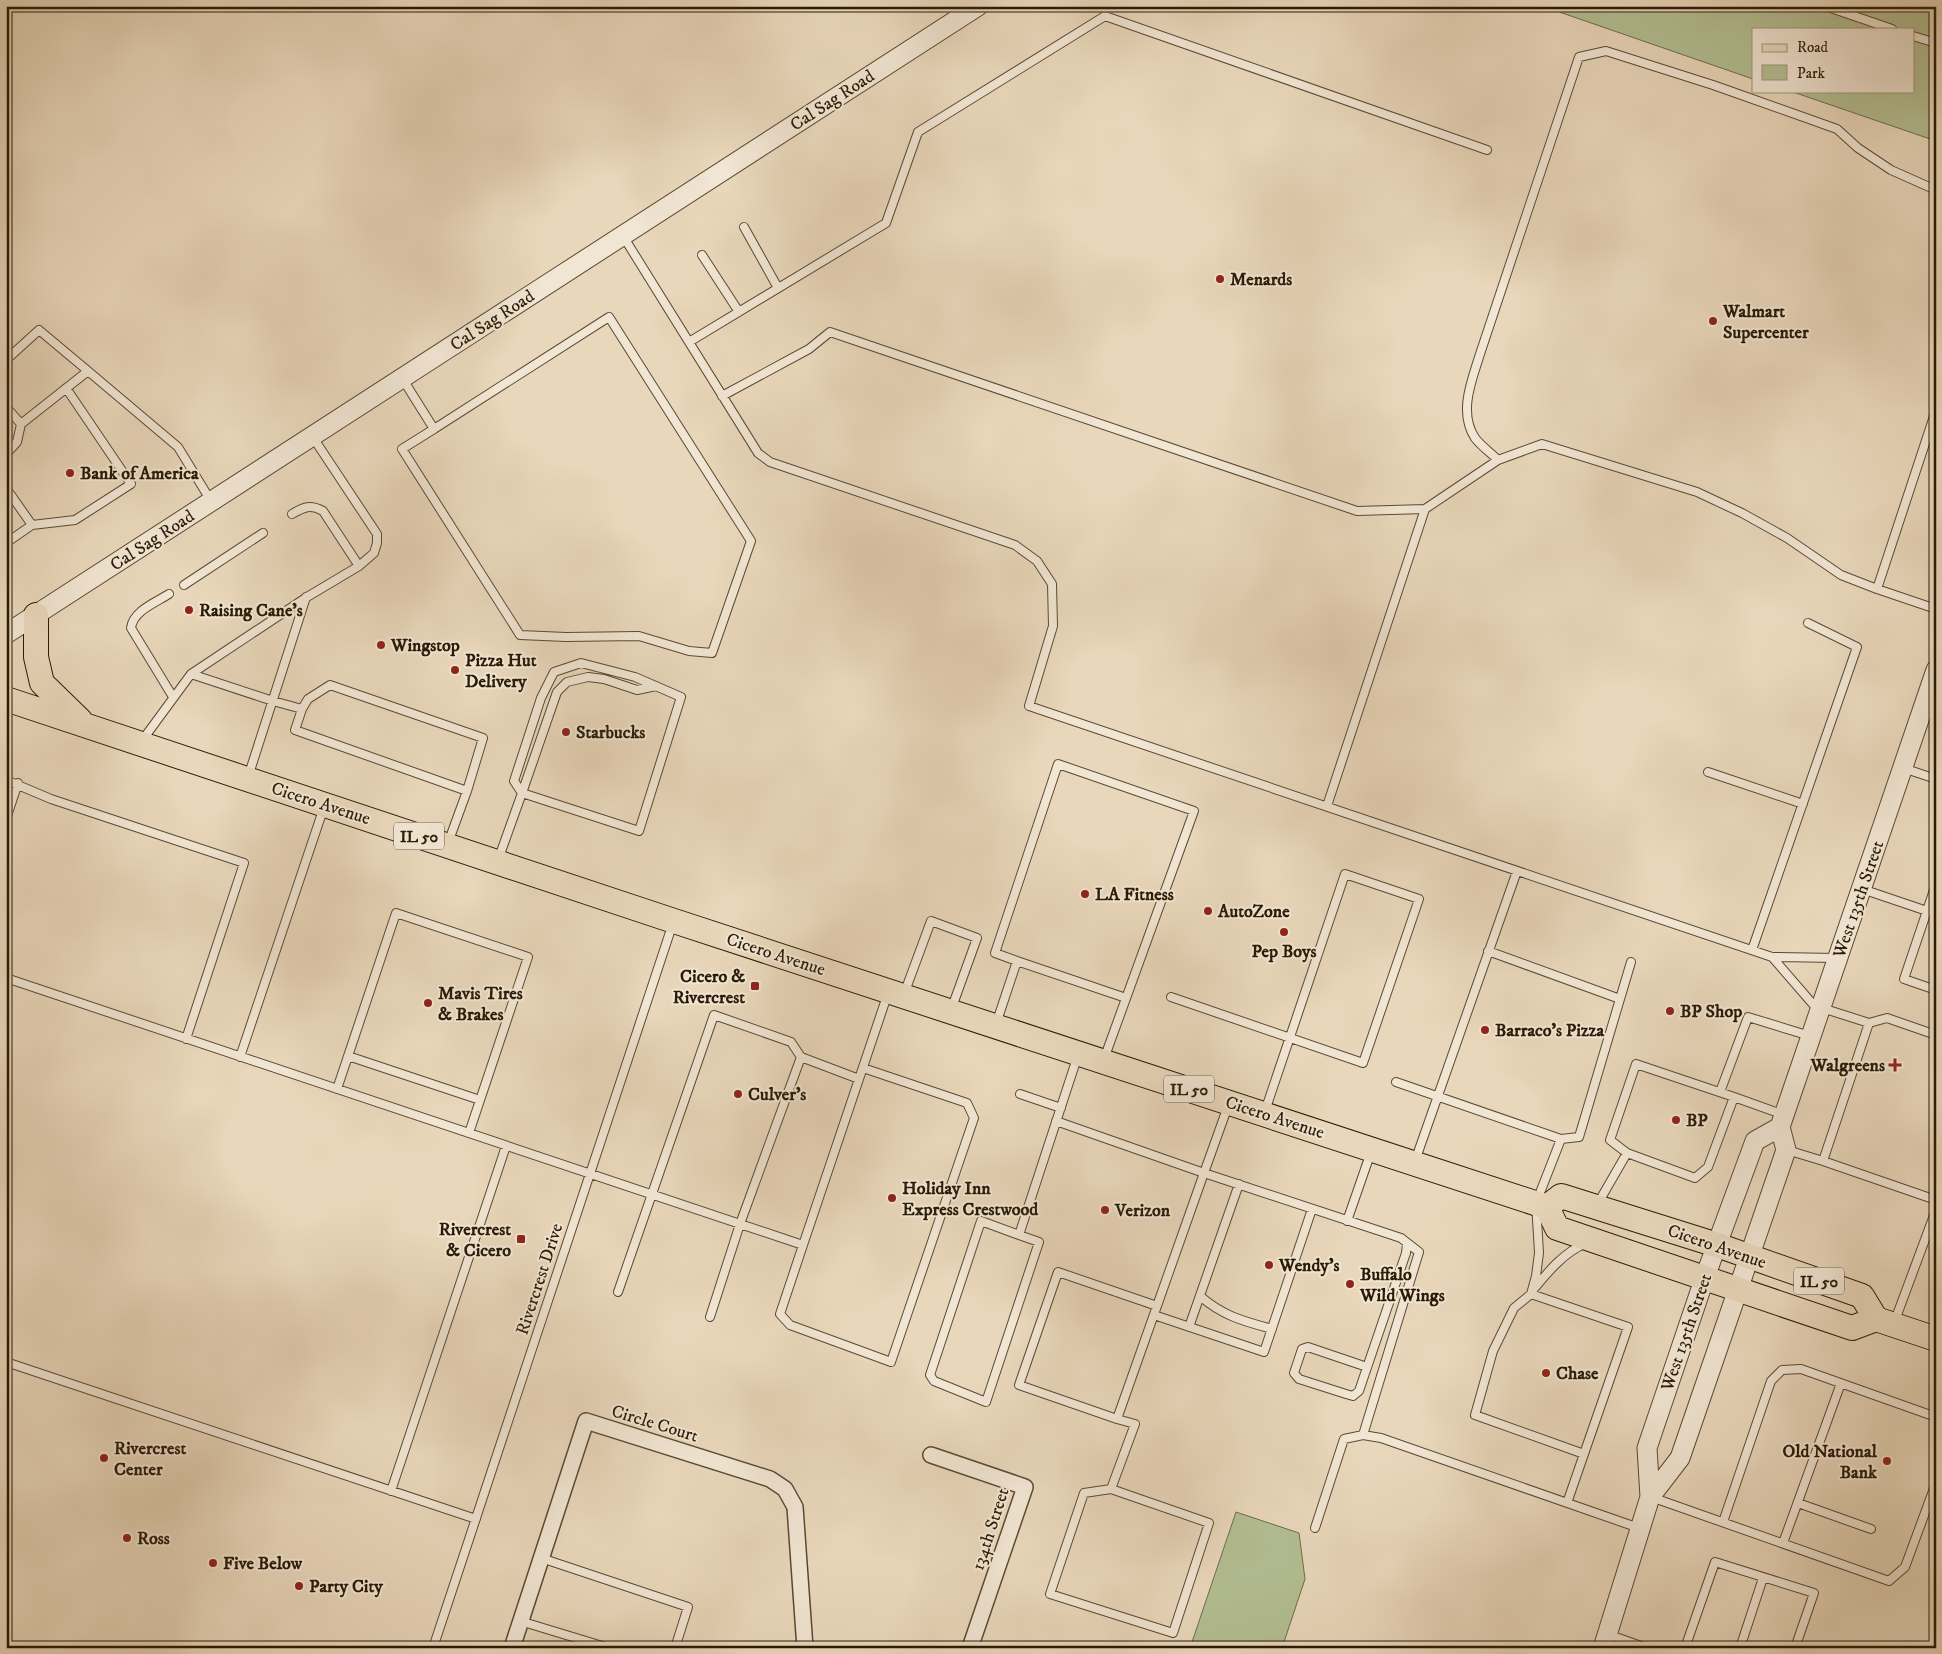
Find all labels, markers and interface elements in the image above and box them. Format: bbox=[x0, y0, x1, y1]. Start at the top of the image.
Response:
legend bbox=[1752, 28, 1914, 92]
text: Road bbox=[1797, 38, 1829, 57]
text: Park bbox=[1797, 64, 1826, 83]
street label: Cal Sag Road bbox=[786, 66, 879, 136]
place label: Menards bbox=[1230, 269, 1292, 291]
marker: Menards bbox=[1214, 273, 1226, 285]
street label: Cal Sag Road bbox=[446, 286, 539, 356]
place label: Walmart Supercenter bbox=[1722, 301, 1809, 344]
marker: Walmart Supercenter bbox=[1707, 315, 1719, 327]
place label: Bank of America bbox=[80, 463, 199, 485]
marker: Bank of America bbox=[64, 467, 76, 479]
street label: Cal Sag Road bbox=[106, 506, 199, 576]
place label: Raising Cane's bbox=[199, 600, 303, 622]
marker: Raising Cane's bbox=[183, 604, 195, 616]
place label: Wingstop bbox=[390, 635, 460, 657]
marker: Wingstop bbox=[375, 639, 387, 651]
place label: Pizza Hut Delivery bbox=[465, 650, 537, 693]
marker: Pizza Hut Delivery bbox=[449, 664, 461, 676]
place label: Starbucks bbox=[576, 722, 645, 744]
marker: Starbucks bbox=[560, 726, 572, 738]
street label: Cicero Avenue bbox=[268, 778, 373, 830]
road number: IL 50 bbox=[394, 822, 444, 849]
street label: West 135th Street bbox=[1828, 838, 1889, 962]
place label: LA Fitness bbox=[1095, 884, 1174, 906]
marker: LA Fitness bbox=[1079, 888, 1091, 900]
place label: AutoZone bbox=[1217, 901, 1290, 923]
marker: AutoZone bbox=[1202, 905, 1214, 917]
marker: Pep Boys bbox=[1278, 926, 1290, 938]
street label: Cicero Avenue bbox=[723, 929, 828, 981]
place label: Pep Boys bbox=[1251, 941, 1317, 963]
place label: Cicero & Rivercrest bbox=[673, 966, 745, 1009]
marker: Cicero & Rivercrest bbox=[749, 980, 761, 992]
place label: Mavis Tires & Brakes bbox=[438, 983, 523, 1026]
marker: Mavis Tires & Brakes bbox=[422, 997, 434, 1009]
place label: BP Shop bbox=[1680, 1001, 1742, 1023]
marker: BP Shop bbox=[1664, 1005, 1676, 1017]
place label: Barraco's Pizza bbox=[1495, 1020, 1605, 1042]
marker: Barraco's Pizza bbox=[1479, 1024, 1491, 1036]
place label: Walgreens bbox=[1810, 1055, 1885, 1077]
marker: Walgreens bbox=[1889, 1059, 1901, 1071]
road number: IL 50 bbox=[1164, 1076, 1214, 1102]
place label: Culver's bbox=[748, 1084, 806, 1106]
marker: Culver's bbox=[732, 1088, 744, 1100]
street label: Cicero Avenue bbox=[1222, 1092, 1327, 1144]
place label: BP bbox=[1686, 1110, 1708, 1132]
marker: BP bbox=[1670, 1114, 1682, 1126]
place label: Holiday Inn Express Crestwood bbox=[902, 1178, 1039, 1221]
marker: Holiday Inn Express Crestwood bbox=[886, 1192, 898, 1204]
place label: Verizon bbox=[1114, 1200, 1171, 1222]
marker: Verizon bbox=[1099, 1204, 1111, 1216]
place label: Rivercrest & Cicero bbox=[439, 1219, 511, 1262]
street label: Cicero Avenue bbox=[1664, 1220, 1769, 1274]
street label: Rivercrest Drive bbox=[512, 1221, 568, 1338]
marker: Rivercrest & Cicero bbox=[515, 1233, 527, 1245]
place label: Wendy's bbox=[1278, 1255, 1339, 1277]
marker: Wendy's bbox=[1263, 1259, 1275, 1271]
place label: Buffalo Wild Wings bbox=[1359, 1264, 1445, 1307]
road number: IL 50 bbox=[1794, 1268, 1844, 1294]
street label: West 135th Street bbox=[1656, 1271, 1717, 1395]
marker: Buffalo Wild Wings bbox=[1344, 1278, 1356, 1290]
place label: Chase bbox=[1556, 1363, 1599, 1385]
marker: Chase bbox=[1540, 1367, 1552, 1379]
street label: Circle Court bbox=[609, 1400, 701, 1448]
place label: Rivercrest Center bbox=[114, 1438, 186, 1481]
place label: Old National Bank bbox=[1783, 1441, 1878, 1484]
marker: Rivercrest Center bbox=[98, 1452, 110, 1464]
marker: Old National Bank bbox=[1881, 1455, 1893, 1467]
street label: 134th Street bbox=[967, 1485, 1015, 1573]
place label: Ross bbox=[137, 1528, 170, 1550]
marker: Ross bbox=[121, 1532, 133, 1544]
place label: Five Below bbox=[223, 1553, 303, 1575]
marker: Five Below bbox=[207, 1557, 219, 1569]
place label: Party City bbox=[309, 1576, 383, 1598]
marker: Party City bbox=[293, 1580, 305, 1592]

